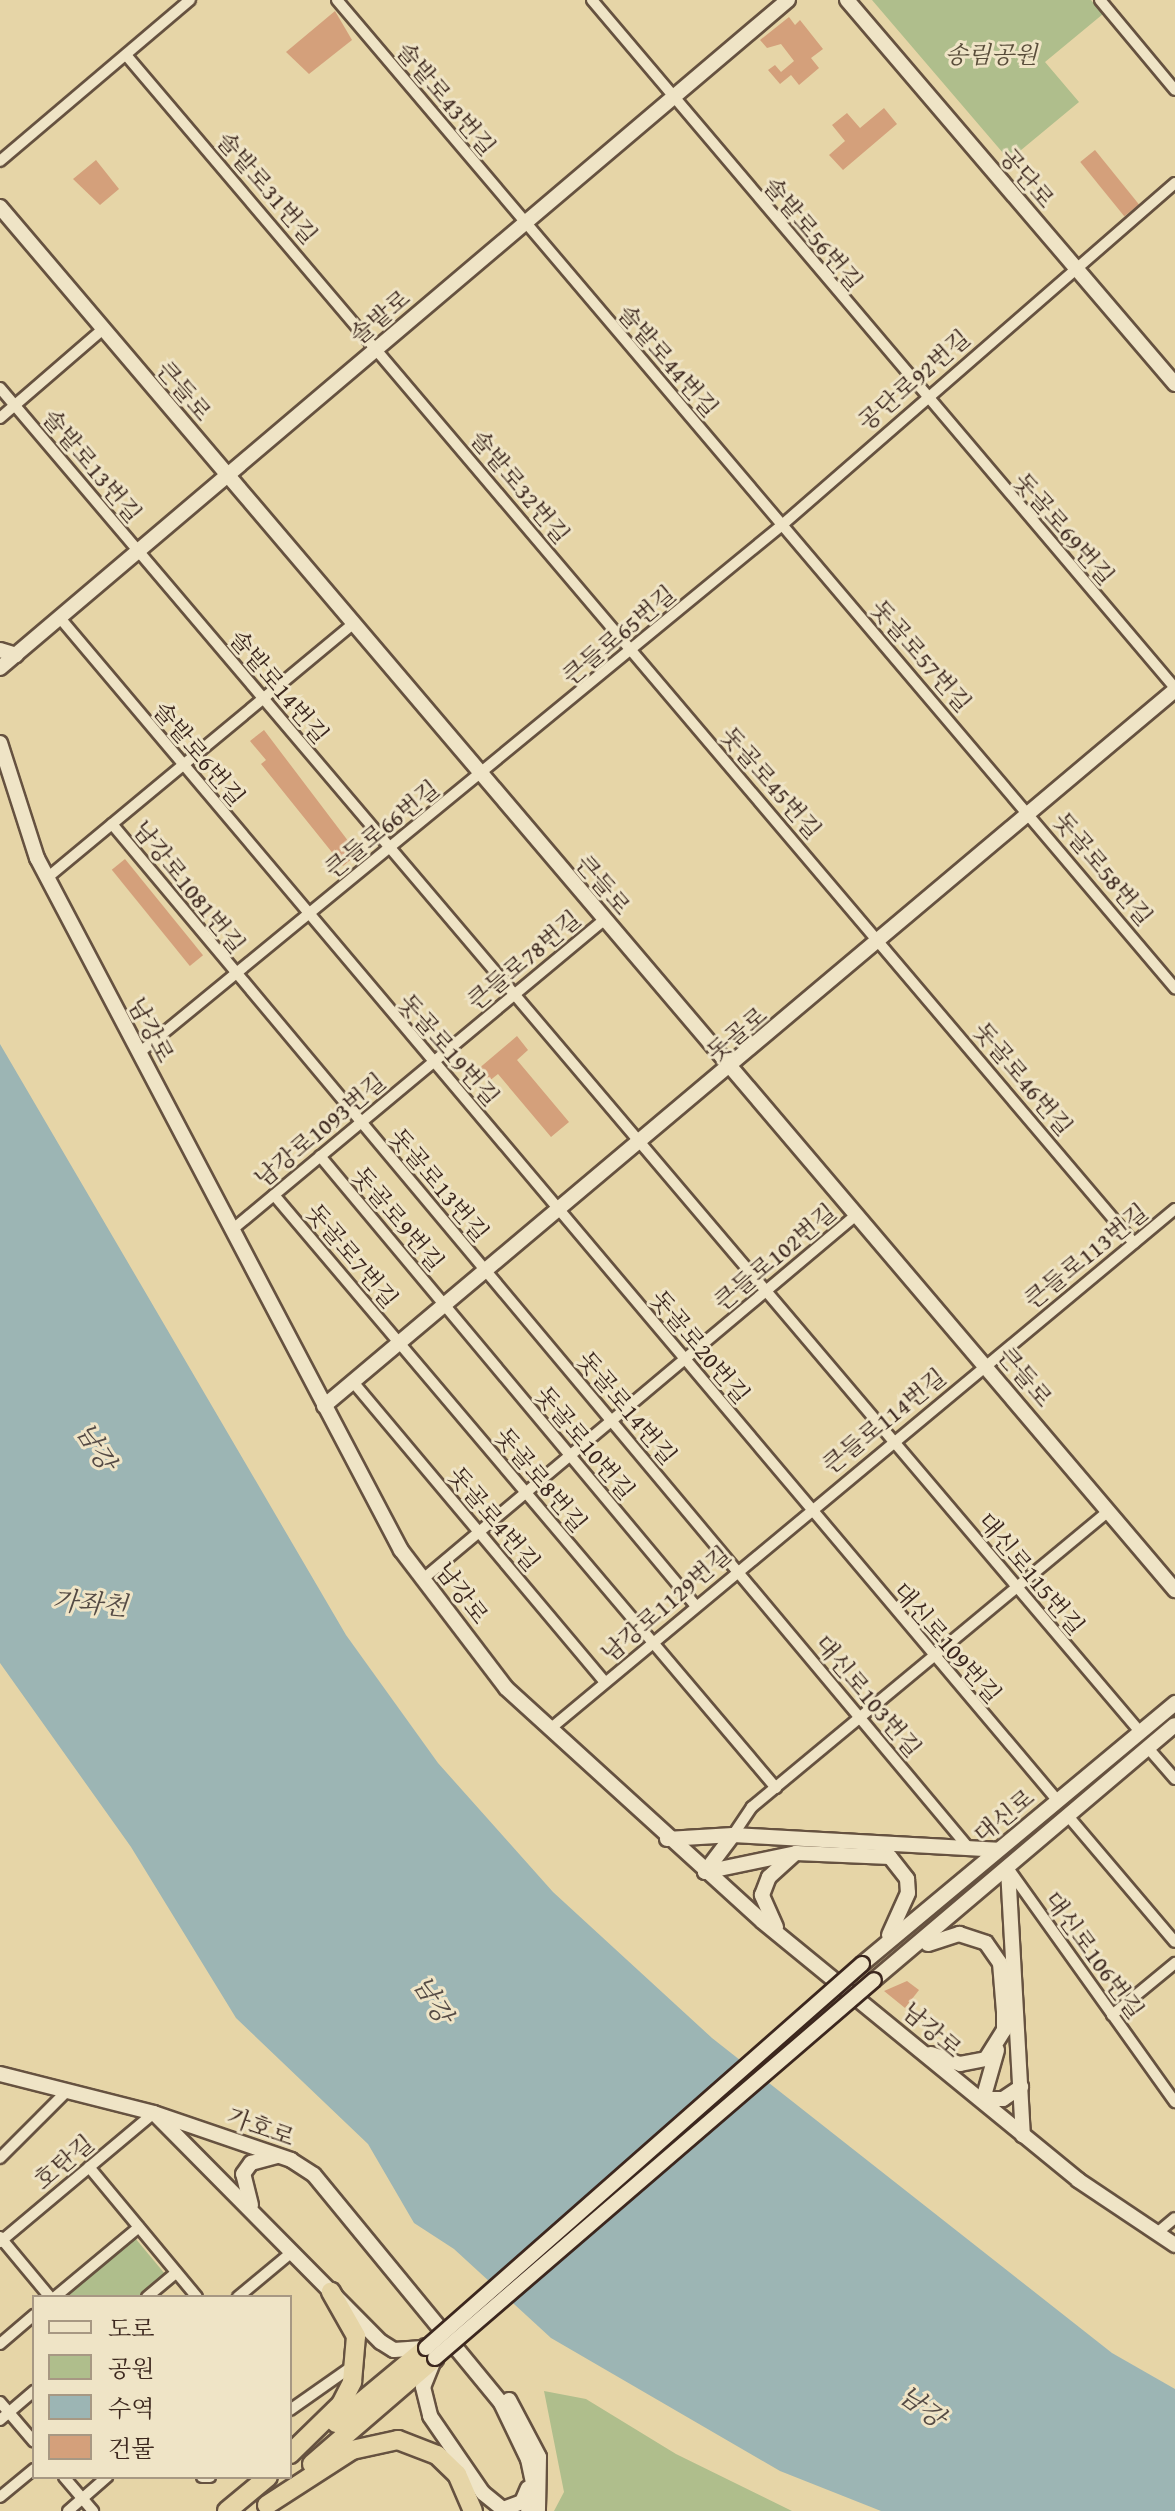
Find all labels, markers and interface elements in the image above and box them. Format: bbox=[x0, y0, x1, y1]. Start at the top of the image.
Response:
street label: 솔밭로43번길 bbox=[390, 36, 502, 162]
park label: 송림공원 bbox=[945, 41, 1037, 69]
street label: 솔밭로31번길 bbox=[211, 126, 323, 250]
street label: 공단로 bbox=[994, 142, 1060, 214]
street label: 솔밭로56번길 bbox=[757, 171, 869, 297]
street label: 솔밭로 bbox=[344, 284, 416, 350]
street label: 솔밭로44번길 bbox=[612, 299, 724, 423]
street label: 공단로92번길 bbox=[852, 324, 976, 436]
street label: 큰들로 bbox=[151, 355, 217, 427]
street label: 솔밭로13번길 bbox=[36, 403, 148, 529]
street label: 솔밭로32번길 bbox=[464, 424, 576, 550]
street label: 돗골로69번길 bbox=[1008, 467, 1120, 591]
street label: 큰들로65번길 bbox=[556, 579, 682, 691]
street label: 돗골로57번길 bbox=[865, 594, 977, 718]
street label: 솔밭로14번길 bbox=[223, 624, 335, 750]
street label: 솔밭로6번길 bbox=[147, 696, 251, 812]
street label: 돗골로45번길 bbox=[715, 721, 827, 845]
street label: 큰들로66번길 bbox=[319, 774, 445, 884]
street label: 돗골로58번길 bbox=[1047, 806, 1159, 932]
street label: 남강로1081번길 bbox=[127, 815, 251, 959]
street label: 큰들로 bbox=[570, 849, 636, 921]
street label: 큰들로78번길 bbox=[461, 904, 587, 1016]
street label: 돗골로19번길 bbox=[393, 988, 505, 1112]
street label: 남강로 bbox=[122, 993, 180, 1067]
street label: 돗골로 bbox=[701, 1001, 773, 1067]
street label: 돗골로46번길 bbox=[967, 1016, 1079, 1142]
street label: 남강로1093번길 bbox=[249, 1067, 391, 1193]
street label: 돗골로13번길 bbox=[383, 1122, 495, 1248]
street label: 돗골로9번길 bbox=[346, 1161, 450, 1277]
street label: 큰들로113번길 bbox=[1018, 1197, 1154, 1315]
street label: 돗골로7번길 bbox=[300, 1198, 404, 1314]
street label: 큰들로102번길 bbox=[708, 1198, 842, 1316]
street label: 돗골로20번길 bbox=[644, 1284, 756, 1410]
street label: 큰들로 bbox=[992, 1341, 1058, 1413]
street label: 돗골로14번길 bbox=[571, 1345, 683, 1471]
street label: 큰들로114번길 bbox=[816, 1362, 952, 1480]
street label: 돗골로10번길 bbox=[529, 1380, 641, 1506]
water label: 남강 bbox=[70, 1416, 122, 1476]
street label: 돗골로8번길 bbox=[489, 1422, 593, 1538]
street label: 돗골로4번길 bbox=[442, 1461, 546, 1577]
street label: 대신로115번길 bbox=[972, 1507, 1090, 1641]
street label: 남강로1129번길 bbox=[595, 1540, 737, 1668]
street label: 남강로 bbox=[430, 1557, 494, 1629]
street label: 대신로109번길 bbox=[887, 1577, 1007, 1709]
water label: 가좌천 bbox=[51, 1584, 129, 1622]
street label: 대신로103번길 bbox=[809, 1629, 927, 1763]
street label: 대신로 bbox=[968, 1783, 1040, 1849]
street label: 대신로106번길 bbox=[1038, 1886, 1150, 2024]
water label: 남강 bbox=[407, 1969, 459, 2029]
street label: 남강로 bbox=[896, 1996, 968, 2064]
street label: 가호로 bbox=[223, 2102, 299, 2152]
street label: 호탄길 bbox=[28, 2129, 100, 2195]
legend bbox=[32, 2295, 292, 2479]
text: 도로 bbox=[108, 2311, 154, 2346]
text: 공원 bbox=[108, 2351, 154, 2386]
water label: 남강 bbox=[893, 2378, 951, 2434]
text: 수역 bbox=[108, 2391, 154, 2426]
text: 건물 bbox=[108, 2431, 154, 2466]

